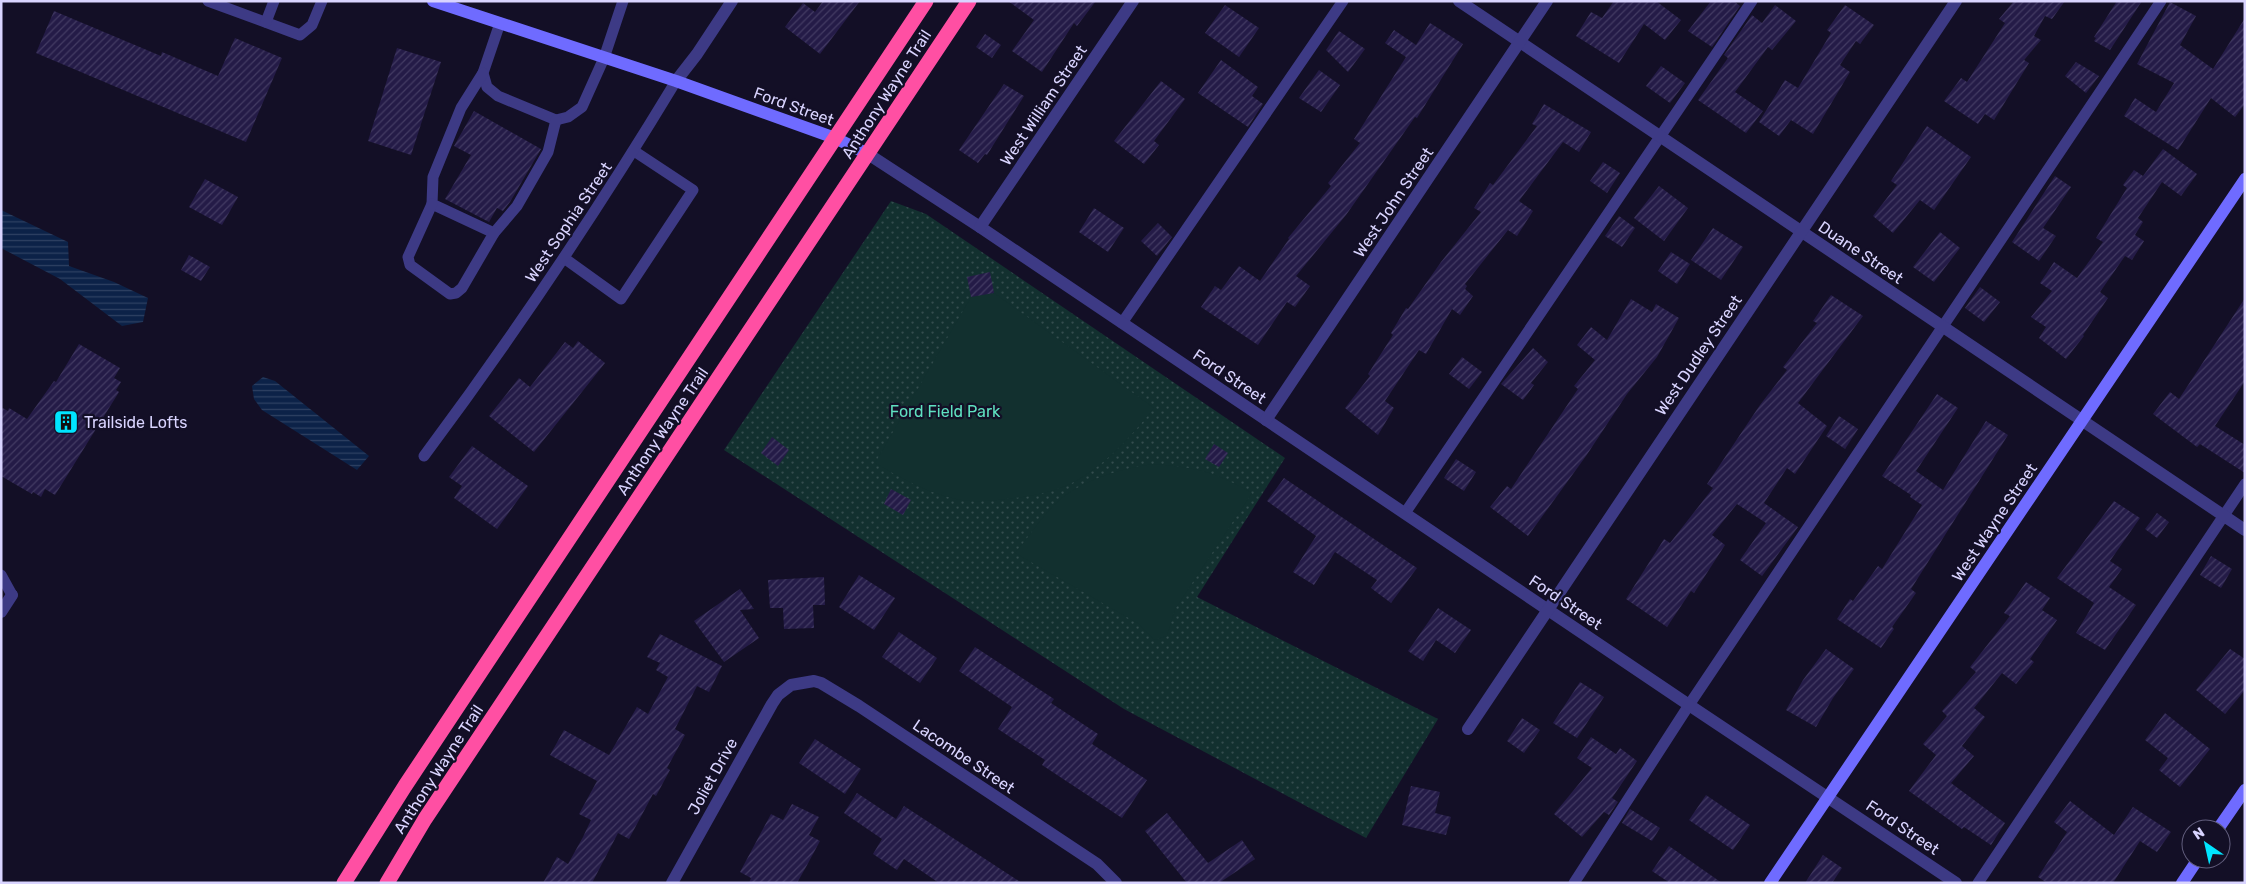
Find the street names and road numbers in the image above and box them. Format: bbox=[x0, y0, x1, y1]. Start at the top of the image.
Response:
street label: Anthony Wayne Trail bbox=[838, 26, 935, 162]
street label: West William Street bbox=[996, 41, 1091, 169]
street label: Ford Street bbox=[751, 83, 837, 130]
street label: West John Street bbox=[1350, 144, 1437, 261]
street label: West Sophia Street bbox=[521, 158, 616, 286]
street label: Duane Street bbox=[1815, 217, 1907, 288]
street label: West Dudley Street bbox=[1651, 291, 1746, 419]
street label: Ford Street bbox=[1190, 345, 1270, 408]
street label: Anthony Wayne Trail bbox=[613, 364, 712, 499]
street label: West Wayne Street bbox=[1948, 460, 2041, 585]
street label: Ford Street bbox=[1526, 571, 1606, 634]
street label: Anthony Wayne Trail bbox=[390, 701, 487, 837]
street label: Lacombe Street bbox=[909, 715, 1018, 797]
street label: Joliet Drive bbox=[684, 735, 741, 818]
street label: Ford Street bbox=[1863, 796, 1943, 859]

